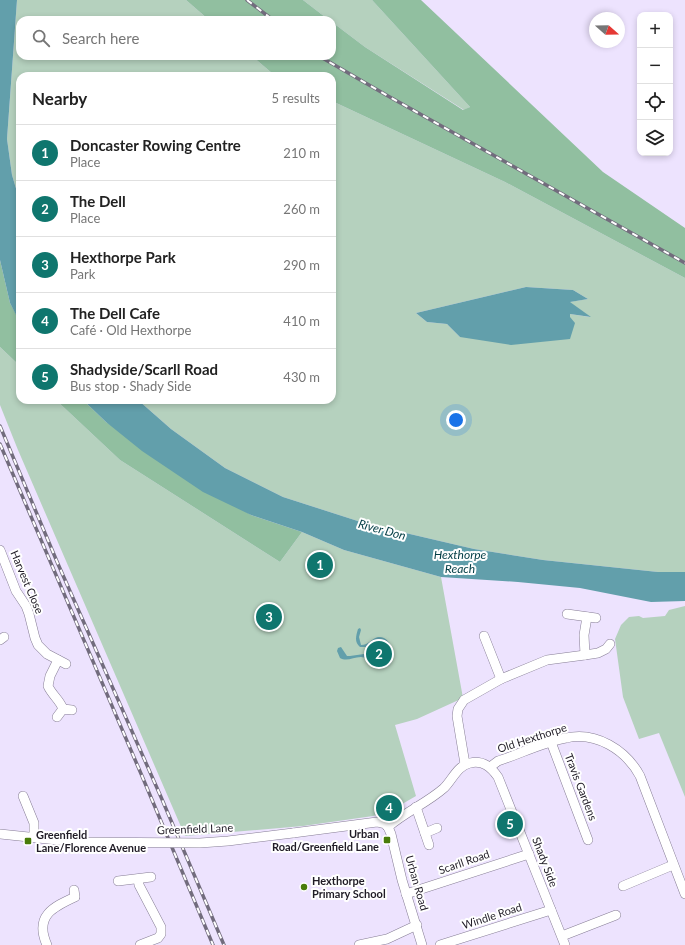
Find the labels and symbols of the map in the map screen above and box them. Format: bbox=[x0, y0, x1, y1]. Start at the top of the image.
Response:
north arrow bbox=[589, 12, 625, 48]
your location bbox=[446, 410, 466, 430]
water label: River Don bbox=[357, 516, 408, 543]
water label: Hexthorpe Reach bbox=[434, 547, 487, 576]
street label: Harvest Close bbox=[8, 548, 47, 615]
pin: 1 bbox=[307, 550, 333, 580]
pin: 3 bbox=[256, 602, 282, 632]
pin: 2 bbox=[366, 639, 392, 669]
street label: Old Hexthorpe bbox=[496, 720, 568, 755]
street label: Travis Gardens bbox=[563, 752, 600, 822]
pin: 4 bbox=[376, 793, 402, 823]
pin: 5 bbox=[497, 809, 523, 839]
street label: Greenfield Lane bbox=[157, 821, 233, 836]
place label: Urban Road/Greenfield Lane bbox=[272, 827, 379, 853]
place label: Greenfield Lane/Florence Avenue bbox=[36, 828, 146, 854]
marker: Urban Road/Greenfield Lane bbox=[382, 835, 392, 845]
street label: Shady Side bbox=[530, 835, 561, 889]
marker: Greenfield Lane/Florence Avenue bbox=[23, 836, 33, 846]
street label: Scarll Road bbox=[437, 847, 491, 876]
street label: Urban Road bbox=[403, 854, 432, 912]
place label: Hexthorpe Primary School bbox=[312, 874, 386, 900]
marker: Hexthorpe Primary School bbox=[299, 882, 309, 892]
street label: Windle Road bbox=[460, 900, 523, 931]

